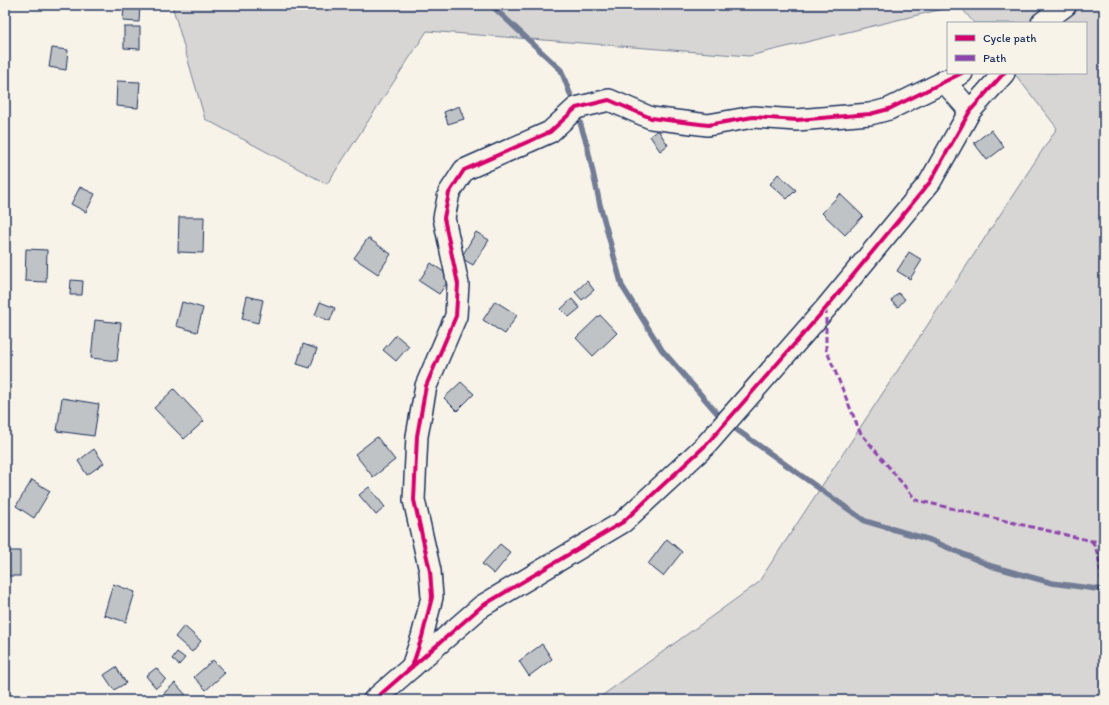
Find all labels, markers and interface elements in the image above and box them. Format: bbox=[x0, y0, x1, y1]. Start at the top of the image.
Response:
legend bbox=[947, 22, 1087, 74]
text: Cycle path bbox=[983, 31, 1037, 45]
text: Path bbox=[983, 51, 1006, 65]

